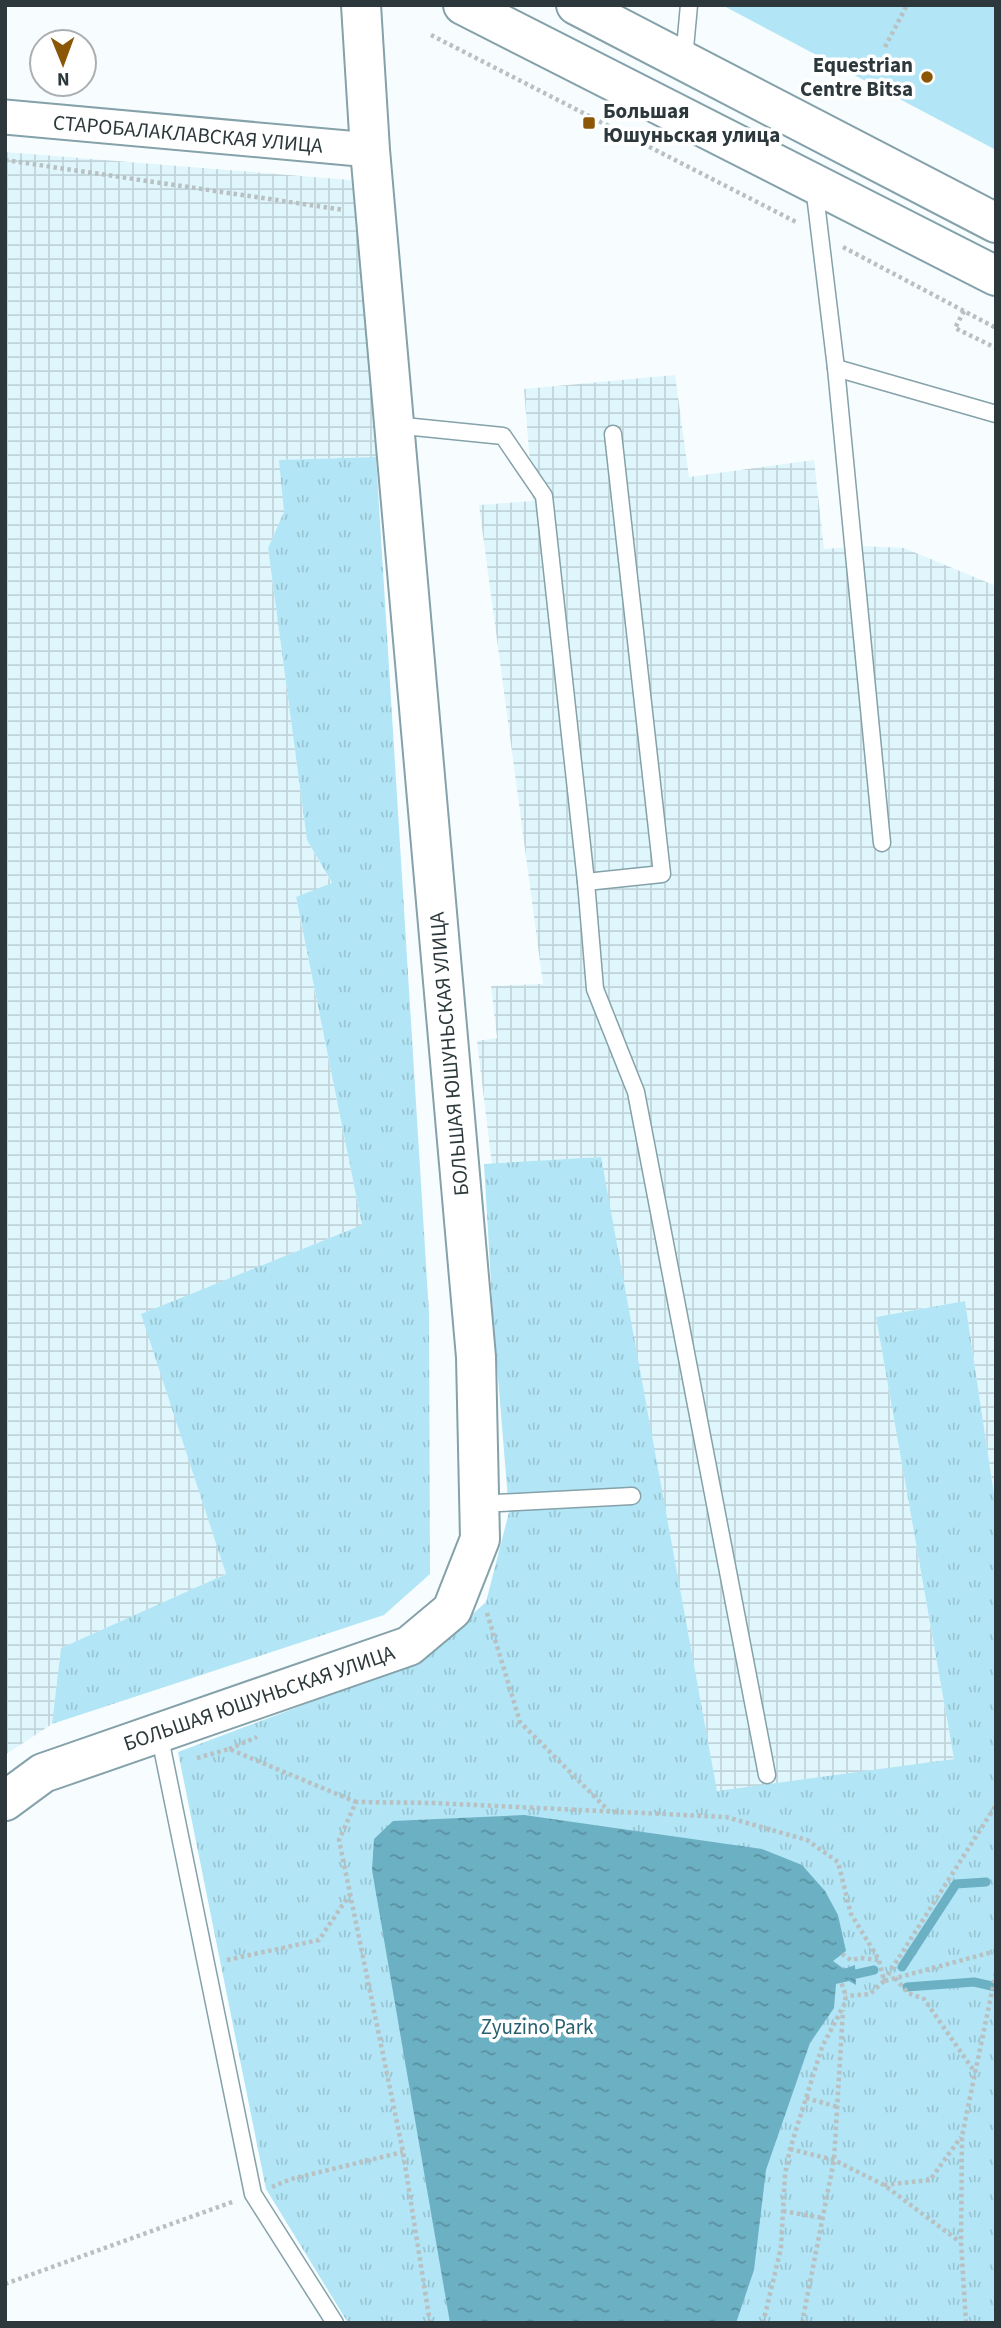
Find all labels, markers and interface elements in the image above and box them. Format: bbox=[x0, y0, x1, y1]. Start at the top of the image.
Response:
north arrow bbox=[28, 28, 98, 98]
place label: Equestrian Centre Bitsa bbox=[800, 50, 913, 104]
text: N bbox=[57, 65, 70, 92]
marker: Equestrian Centre Bitsa bbox=[919, 69, 935, 85]
place label: Большая Юшуньская улица bbox=[603, 96, 780, 150]
street label: СТАРОБАЛАКЛАВСКАЯ УЛИЦА bbox=[52, 107, 325, 161]
marker: Большая Юшуньская улица bbox=[581, 115, 597, 131]
street label: БОЛЬШАЯ ЮШУНЬСКАЯ УЛИЦА bbox=[422, 910, 476, 1197]
street label: БОЛЬШАЯ ЮШУНЬСКАЯ УЛИЦА bbox=[119, 1637, 399, 1759]
park label: Zyuzino Park bbox=[481, 2012, 594, 2042]

